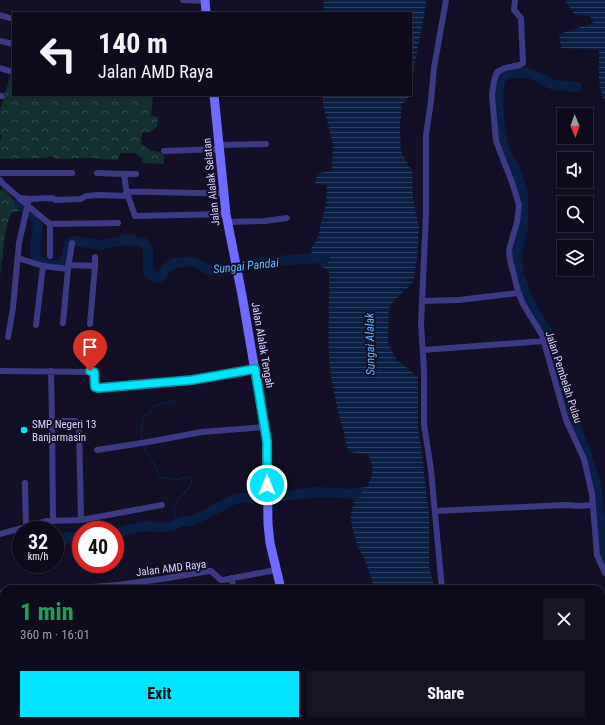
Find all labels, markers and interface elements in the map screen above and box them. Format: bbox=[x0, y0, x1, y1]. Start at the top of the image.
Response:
text: 140 m bbox=[98, 27, 168, 60]
icon: left bbox=[32, 28, 84, 80]
text: Jalan AMD Raya bbox=[98, 61, 213, 82]
north arrow bbox=[557, 108, 593, 144]
map controls bbox=[557, 108, 593, 276]
street label: Jalan Alalak Selatan bbox=[200, 137, 223, 226]
button: sound bbox=[557, 152, 593, 188]
button: search bbox=[557, 196, 593, 232]
button: layers bbox=[557, 240, 593, 276]
water label: Sungai Pandai bbox=[213, 256, 280, 276]
street label: Jalan Alalak Tengah bbox=[249, 301, 276, 389]
water label: Sungai Alalak bbox=[362, 312, 378, 375]
street label: Jalan Pembelah Pulau bbox=[542, 329, 585, 425]
pin bbox=[73, 330, 107, 371]
icon: arrive bbox=[79, 336, 101, 358]
place label: SMP Negeri 13 Banjarmasin bbox=[32, 418, 96, 444]
marker: SMP Negeri 13 Banjarmasin bbox=[19, 425, 29, 435]
position arrow bbox=[246, 464, 288, 506]
speed limit sign: 40 bbox=[72, 521, 124, 573]
text: 32 bbox=[28, 530, 48, 554]
text: km/h bbox=[28, 551, 48, 562]
street label: Jalan AMD Raya bbox=[135, 558, 207, 579]
text: 1 min bbox=[20, 598, 74, 626]
button: close bbox=[543, 598, 585, 640]
text: 360 m · 16:01 bbox=[20, 627, 90, 642]
button: Exit bbox=[20, 671, 299, 717]
button: Share bbox=[307, 671, 585, 717]

